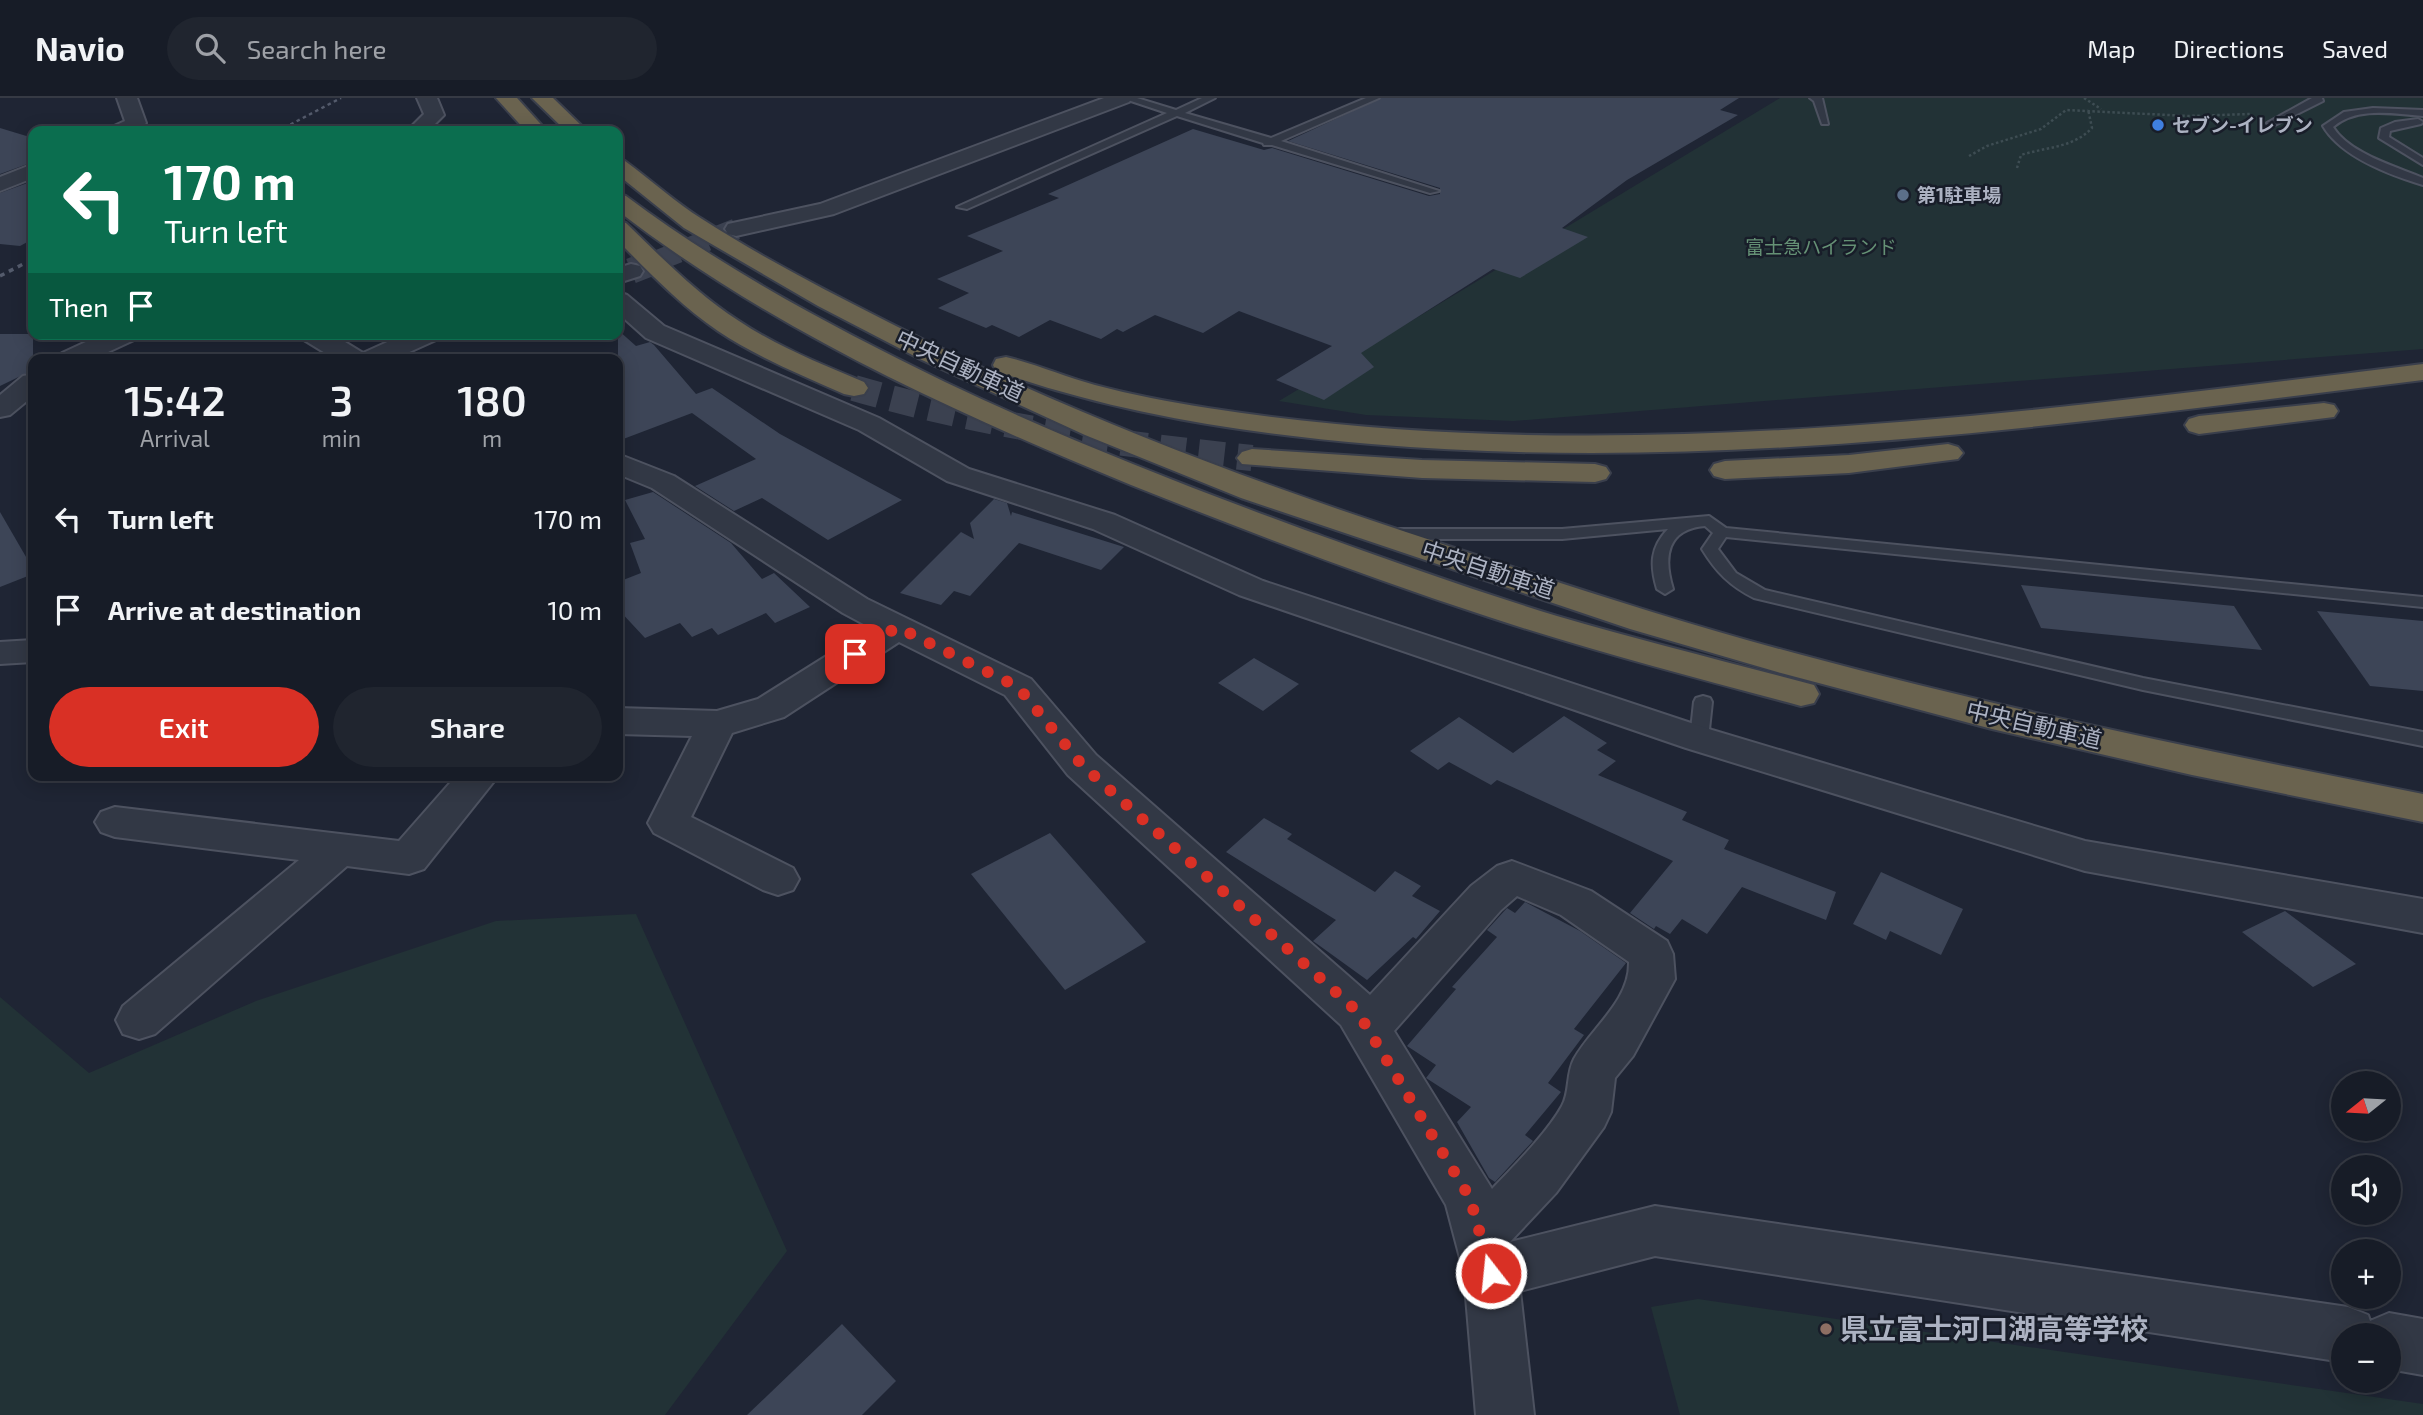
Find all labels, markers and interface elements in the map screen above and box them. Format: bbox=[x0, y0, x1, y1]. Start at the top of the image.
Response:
search box bbox=[167, 17, 657, 80]
text: Navio bbox=[35, 28, 125, 68]
icon: search bbox=[191, 29, 229, 67]
text: Search here bbox=[247, 33, 386, 64]
text: Map bbox=[2087, 34, 2135, 63]
text: Directions bbox=[2173, 34, 2284, 63]
text: Saved bbox=[2322, 34, 2388, 63]
place label: セブン-イレブン bbox=[2172, 113, 2313, 136]
marker: セブン-イレブン bbox=[2150, 117, 2166, 133]
text: 170 m bbox=[164, 151, 296, 210]
icon: left bbox=[49, 154, 140, 245]
place label: 第1駐車場 bbox=[1917, 183, 2001, 206]
marker: 第1駐車場 bbox=[1895, 187, 1911, 203]
text: Turn left bbox=[164, 211, 288, 249]
park label: 富士急ハイランド bbox=[1745, 235, 1897, 258]
icon: arrive bbox=[122, 287, 160, 325]
text: Then bbox=[49, 291, 108, 322]
street label: 中央自動車道 bbox=[892, 323, 1029, 407]
text: 15:42 bbox=[124, 374, 226, 424]
text: 3 bbox=[330, 374, 353, 424]
text: 180 bbox=[457, 374, 527, 424]
text: Arrival bbox=[140, 424, 210, 452]
text: min bbox=[322, 424, 361, 452]
text: m bbox=[482, 424, 502, 452]
icon: left bbox=[49, 500, 87, 538]
text: Turn left bbox=[108, 503, 214, 534]
text: 170 m bbox=[534, 503, 602, 534]
street label: 中央自動車道 bbox=[1418, 534, 1558, 604]
icon: arrive bbox=[49, 591, 87, 629]
text: Arrive at destination bbox=[108, 594, 361, 625]
text: 10 m bbox=[547, 594, 602, 625]
pin bbox=[825, 624, 885, 684]
icon: arrive bbox=[836, 635, 874, 673]
button: Exit bbox=[49, 687, 319, 767]
button: Share bbox=[333, 687, 602, 767]
street label: 中央自動車道 bbox=[1964, 695, 2105, 753]
north arrow bbox=[2331, 1071, 2401, 1141]
map controls bbox=[2331, 1071, 2401, 1393]
button: sound bbox=[2331, 1155, 2401, 1225]
position arrow bbox=[1454, 1236, 1528, 1310]
button: + bbox=[2331, 1239, 2401, 1309]
place label: 県立富士河口湖高等学校 bbox=[1840, 1311, 2148, 1345]
marker: 県立富士河口湖高等学校 bbox=[1818, 1321, 1834, 1337]
button: − bbox=[2331, 1323, 2401, 1393]

